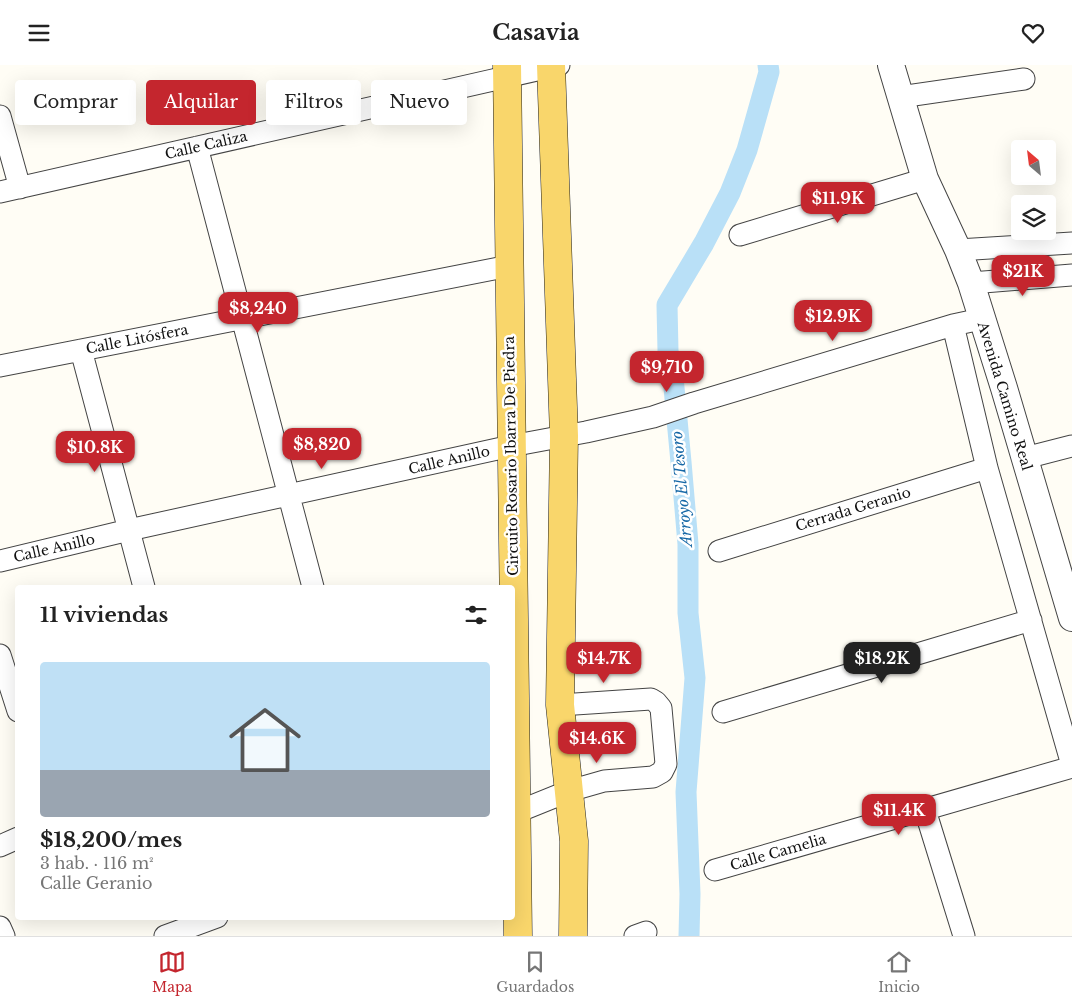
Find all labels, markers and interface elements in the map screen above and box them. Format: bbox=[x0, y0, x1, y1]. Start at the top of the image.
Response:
icon: menu bbox=[25, 19, 53, 47]
text: Casavia bbox=[492, 19, 580, 46]
icon: heart bbox=[1019, 19, 1047, 47]
chip: Comprar bbox=[15, 80, 136, 125]
chip: Alquilar bbox=[146, 80, 256, 125]
chip: Filtros bbox=[266, 80, 361, 125]
chip: Nuevo bbox=[371, 80, 467, 125]
street label: Calle Caliza bbox=[163, 127, 249, 163]
north arrow bbox=[1011, 140, 1056, 185]
map controls bbox=[1011, 140, 1056, 240]
pin: $11.9K bbox=[797, 181, 879, 224]
text: $11.9K bbox=[812, 188, 864, 208]
button: layers bbox=[1011, 195, 1056, 240]
pin: $21K bbox=[993, 255, 1053, 297]
text: $21K bbox=[1003, 261, 1043, 281]
pin: $8,240 bbox=[217, 291, 299, 334]
text: $8,240 bbox=[229, 298, 287, 318]
pin: $12.9K bbox=[792, 299, 874, 342]
text: $12.9K bbox=[805, 306, 861, 326]
street label: Avenida Camino Real bbox=[973, 318, 1036, 473]
street label: Calle Litósfera bbox=[84, 320, 190, 358]
street label: Circuito Rosario Ibarra De Piedra bbox=[500, 336, 522, 576]
pin: $9,710 bbox=[626, 351, 708, 393]
text: $9,710 bbox=[641, 357, 693, 377]
pin: $8,820 bbox=[281, 427, 363, 470]
water label: Arroyo El Tesoro bbox=[667, 430, 696, 550]
pin: $10.8K bbox=[54, 431, 136, 473]
text: $8,820 bbox=[293, 434, 351, 454]
text: $10.8K bbox=[67, 437, 123, 457]
street label: Calle Anillo bbox=[407, 442, 491, 478]
street label: Cerrada Geranio bbox=[793, 483, 913, 535]
street label: Calle Anillo bbox=[12, 530, 96, 566]
icon: filters bbox=[462, 601, 490, 629]
text: 11 viviendas bbox=[40, 602, 168, 628]
pin: $14.7K bbox=[563, 641, 645, 684]
pin: $18.2K bbox=[841, 641, 923, 684]
text: $14.7K bbox=[577, 648, 631, 668]
text: $18.2K bbox=[854, 648, 910, 668]
icon: home bbox=[220, 695, 310, 785]
pin: $14.6K bbox=[556, 721, 638, 764]
text: $14.6K bbox=[569, 728, 625, 748]
pin: $11.4K bbox=[858, 793, 940, 836]
text: $11.4K bbox=[873, 800, 925, 820]
text: $18,200/mes bbox=[40, 827, 182, 853]
street label: Calle Camelia bbox=[728, 830, 828, 874]
text: 3 hab. · 116 m² bbox=[40, 853, 154, 873]
text: Calle Geranio bbox=[40, 873, 152, 893]
tab: Mapa bbox=[152, 948, 192, 996]
tab: Guardados bbox=[496, 948, 574, 996]
tab: Inicio bbox=[878, 948, 920, 996]

